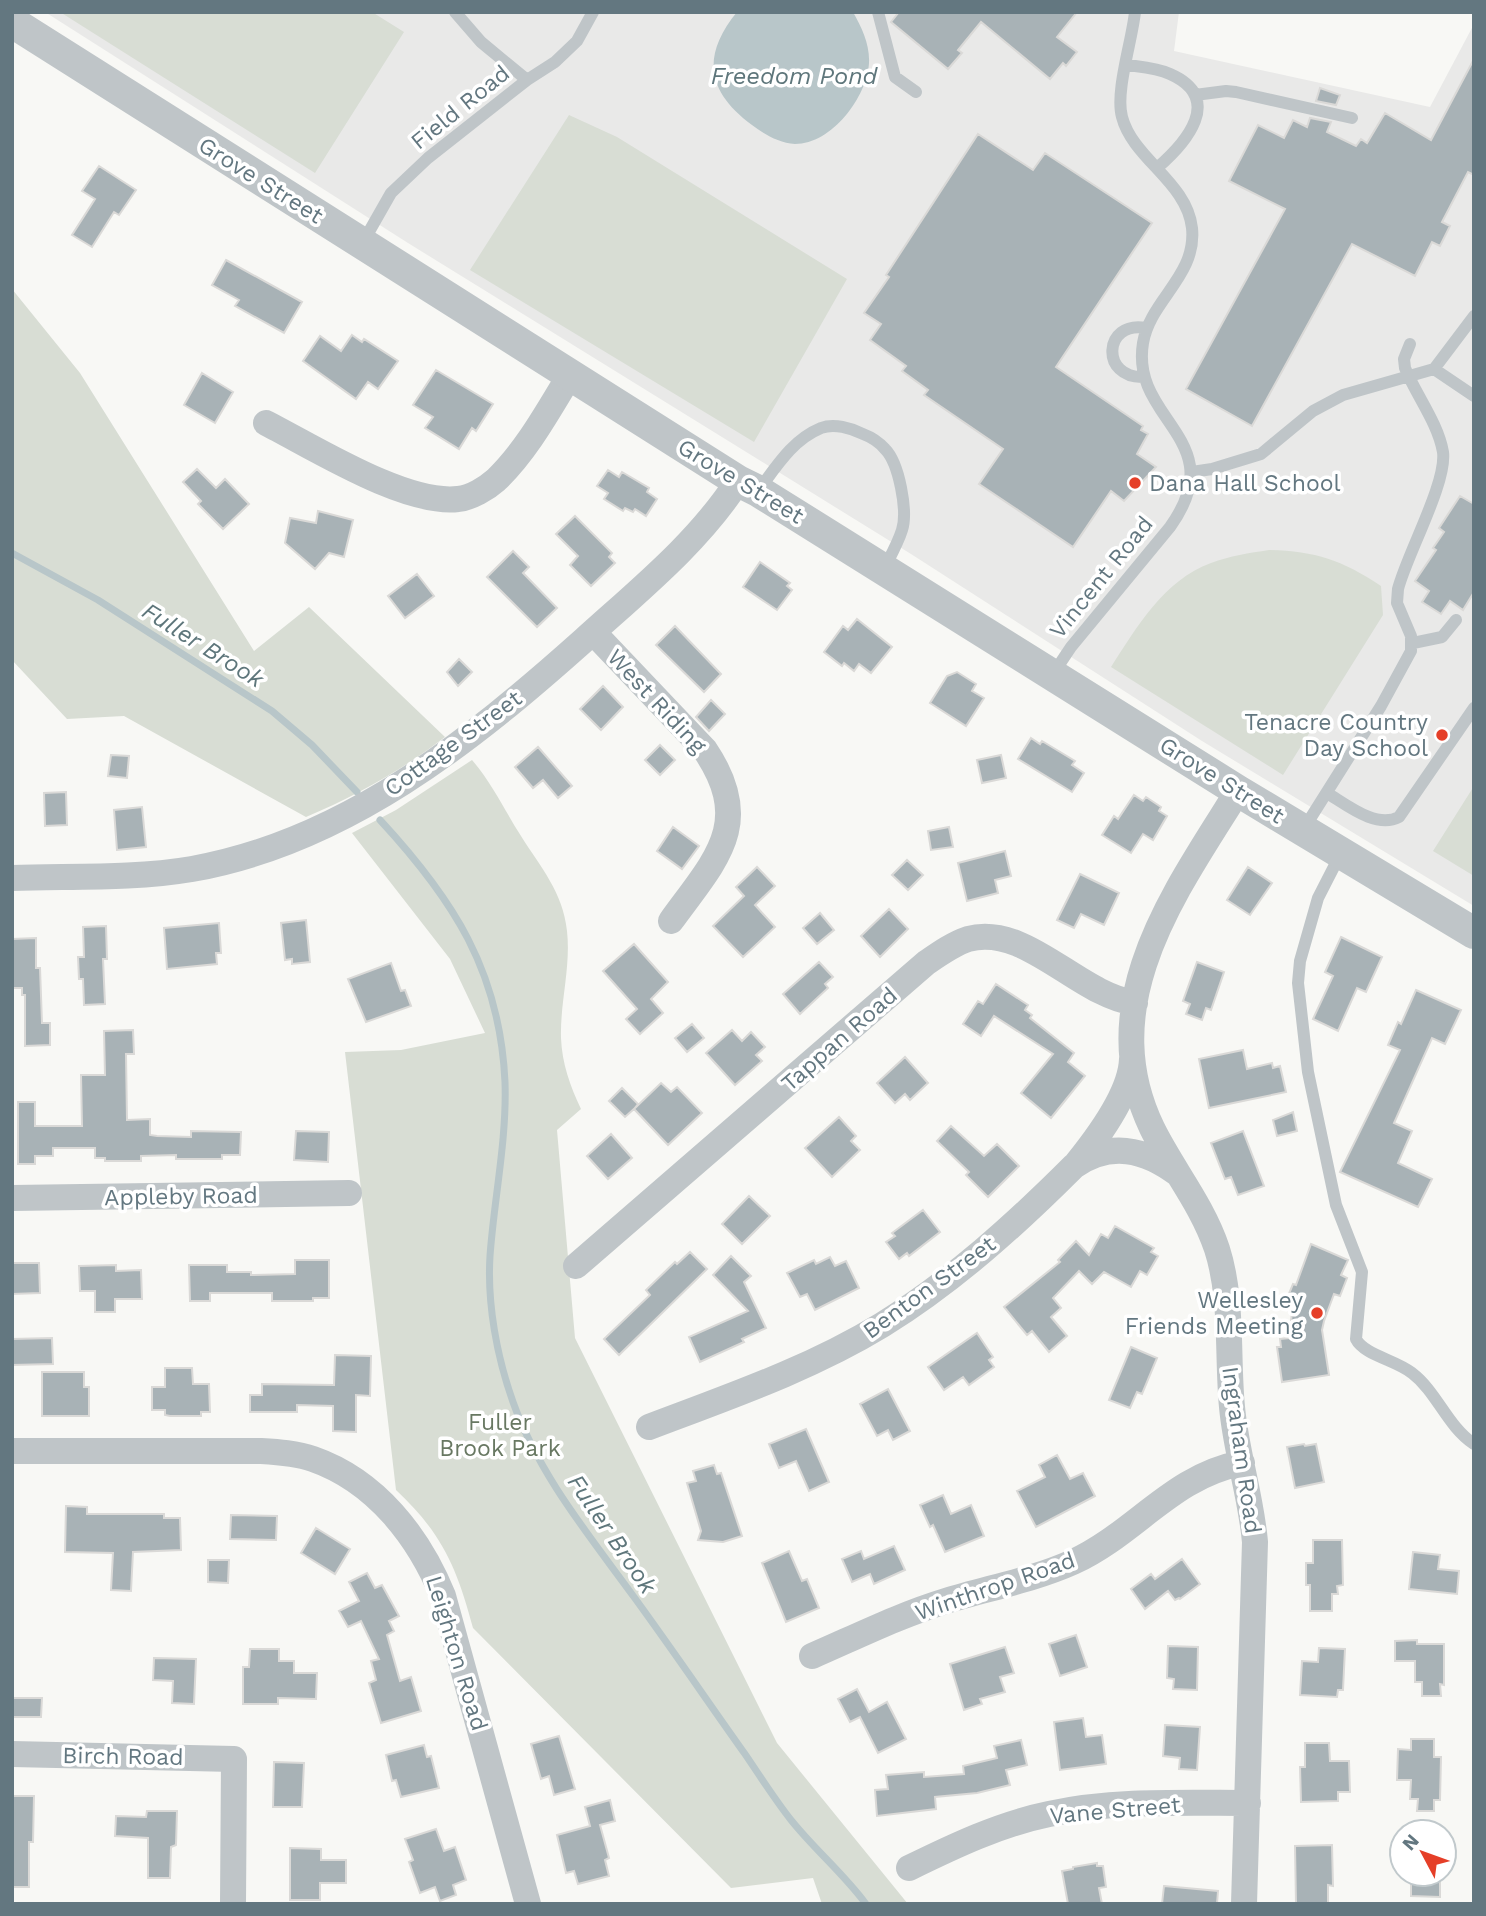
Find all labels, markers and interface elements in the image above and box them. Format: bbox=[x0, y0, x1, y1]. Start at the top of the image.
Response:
street label: Field Road bbox=[406, 59, 515, 155]
water label: Freedom Pond bbox=[711, 62, 878, 90]
street label: Grove Street bbox=[193, 131, 328, 230]
street label: Grove Street bbox=[673, 433, 809, 530]
place label: Dana Hall School bbox=[1149, 470, 1341, 497]
marker: Dana Hall School bbox=[1127, 475, 1143, 491]
street label: Vincent Road bbox=[1044, 511, 1159, 644]
water label: Fuller Brook bbox=[137, 596, 270, 694]
street label: West Riding bbox=[602, 644, 712, 760]
street label: Cottage Street bbox=[380, 684, 527, 802]
place label: Tenacre Country Day School bbox=[1244, 709, 1428, 762]
marker: Tenacre Country Day School bbox=[1434, 727, 1450, 743]
street label: Grove Street bbox=[1154, 731, 1289, 830]
street label: Tappan Road bbox=[776, 982, 903, 1097]
street label: Appleby Road bbox=[104, 1182, 258, 1211]
street label: Benton Street bbox=[858, 1230, 1001, 1345]
place label: Wellesley Friends Meeting bbox=[1125, 1287, 1304, 1340]
marker: Wellesley Friends Meeting bbox=[1309, 1305, 1325, 1321]
street label: Ingraham Road bbox=[1216, 1365, 1267, 1535]
park label: Fuller Brook Park bbox=[439, 1409, 561, 1462]
water label: Fuller Brook bbox=[562, 1469, 663, 1600]
street label: Winthrop Road bbox=[912, 1546, 1079, 1626]
street label: Leighton Road bbox=[420, 1572, 493, 1734]
street label: Birch Road bbox=[62, 1742, 184, 1771]
street label: Vane Street bbox=[1049, 1791, 1182, 1830]
north arrow bbox=[1388, 1818, 1458, 1888]
text: N bbox=[1397, 1829, 1424, 1855]

